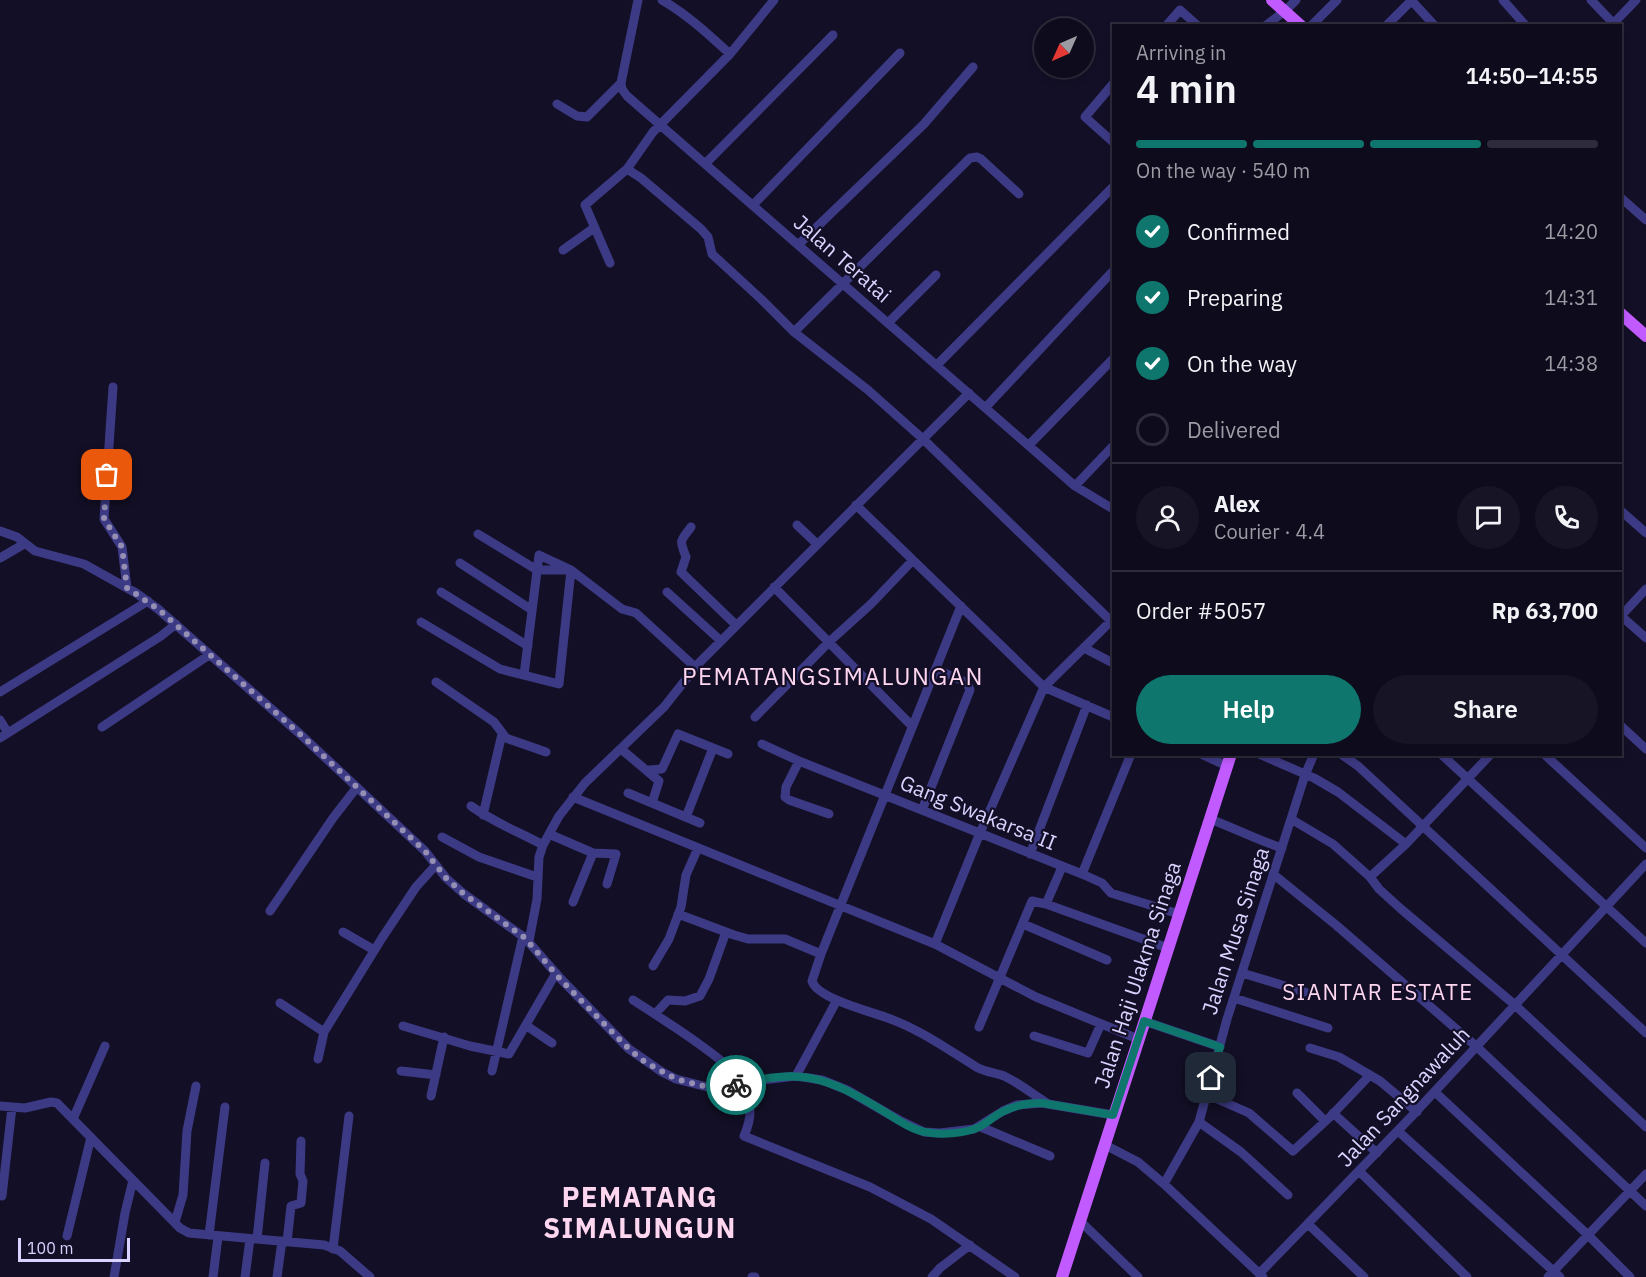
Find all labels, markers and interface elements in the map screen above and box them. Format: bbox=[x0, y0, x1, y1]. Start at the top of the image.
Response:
north arrow bbox=[1034, 18, 1094, 78]
map controls bbox=[1034, 18, 1094, 78]
text: Arriving in bbox=[1136, 39, 1226, 66]
text: 14:50–14:55 bbox=[1465, 61, 1598, 90]
text: 4 min bbox=[1136, 63, 1237, 114]
text: On the way · 540 m bbox=[1136, 157, 1310, 184]
street label: Jalan Teratai bbox=[788, 208, 897, 308]
icon: check bbox=[1136, 215, 1169, 248]
text: Confirmed bbox=[1187, 217, 1290, 246]
text: 14:20 bbox=[1544, 218, 1598, 245]
icon: check bbox=[1136, 281, 1169, 314]
text: Preparing bbox=[1187, 283, 1282, 312]
text: 14:31 bbox=[1544, 284, 1598, 311]
icon: check bbox=[1136, 347, 1169, 380]
text: On the way bbox=[1187, 349, 1297, 378]
text: 14:38 bbox=[1544, 350, 1598, 377]
text: Delivered bbox=[1187, 415, 1281, 444]
pin bbox=[81, 449, 132, 500]
icon: bag bbox=[90, 458, 123, 491]
button: person bbox=[1136, 486, 1199, 549]
button: chat bbox=[1457, 486, 1520, 549]
button: phone bbox=[1535, 486, 1598, 549]
text: Alex bbox=[1214, 489, 1260, 518]
text: Courier · 4.4 bbox=[1214, 518, 1325, 545]
text: Order #5057 bbox=[1136, 596, 1266, 625]
text: Rp 63,700 bbox=[1492, 596, 1598, 625]
district label: PEMATANGSIMALUNGAN bbox=[682, 660, 984, 692]
button: Help bbox=[1136, 675, 1361, 744]
button: Share bbox=[1373, 675, 1598, 744]
street label: Gang Swakarsa II bbox=[896, 768, 1061, 856]
street label: Jalan Musa Sinaga bbox=[1195, 844, 1275, 1018]
street label: Jalan Haji Ulakma Sinaga bbox=[1087, 858, 1187, 1092]
district label: SIANTAR ESTATE bbox=[1282, 977, 1474, 1006]
street label: Jalan Sangnawaluh bbox=[1331, 1020, 1476, 1172]
pin bbox=[1185, 1052, 1236, 1103]
courier bbox=[706, 1055, 766, 1115]
icon: home bbox=[1194, 1061, 1227, 1094]
icon: bike bbox=[720, 1069, 753, 1102]
district label: PEMATANG SIMALUNGUN bbox=[543, 1179, 737, 1245]
scale bar bbox=[18, 1235, 130, 1262]
text: 100 m bbox=[27, 1238, 74, 1258]

